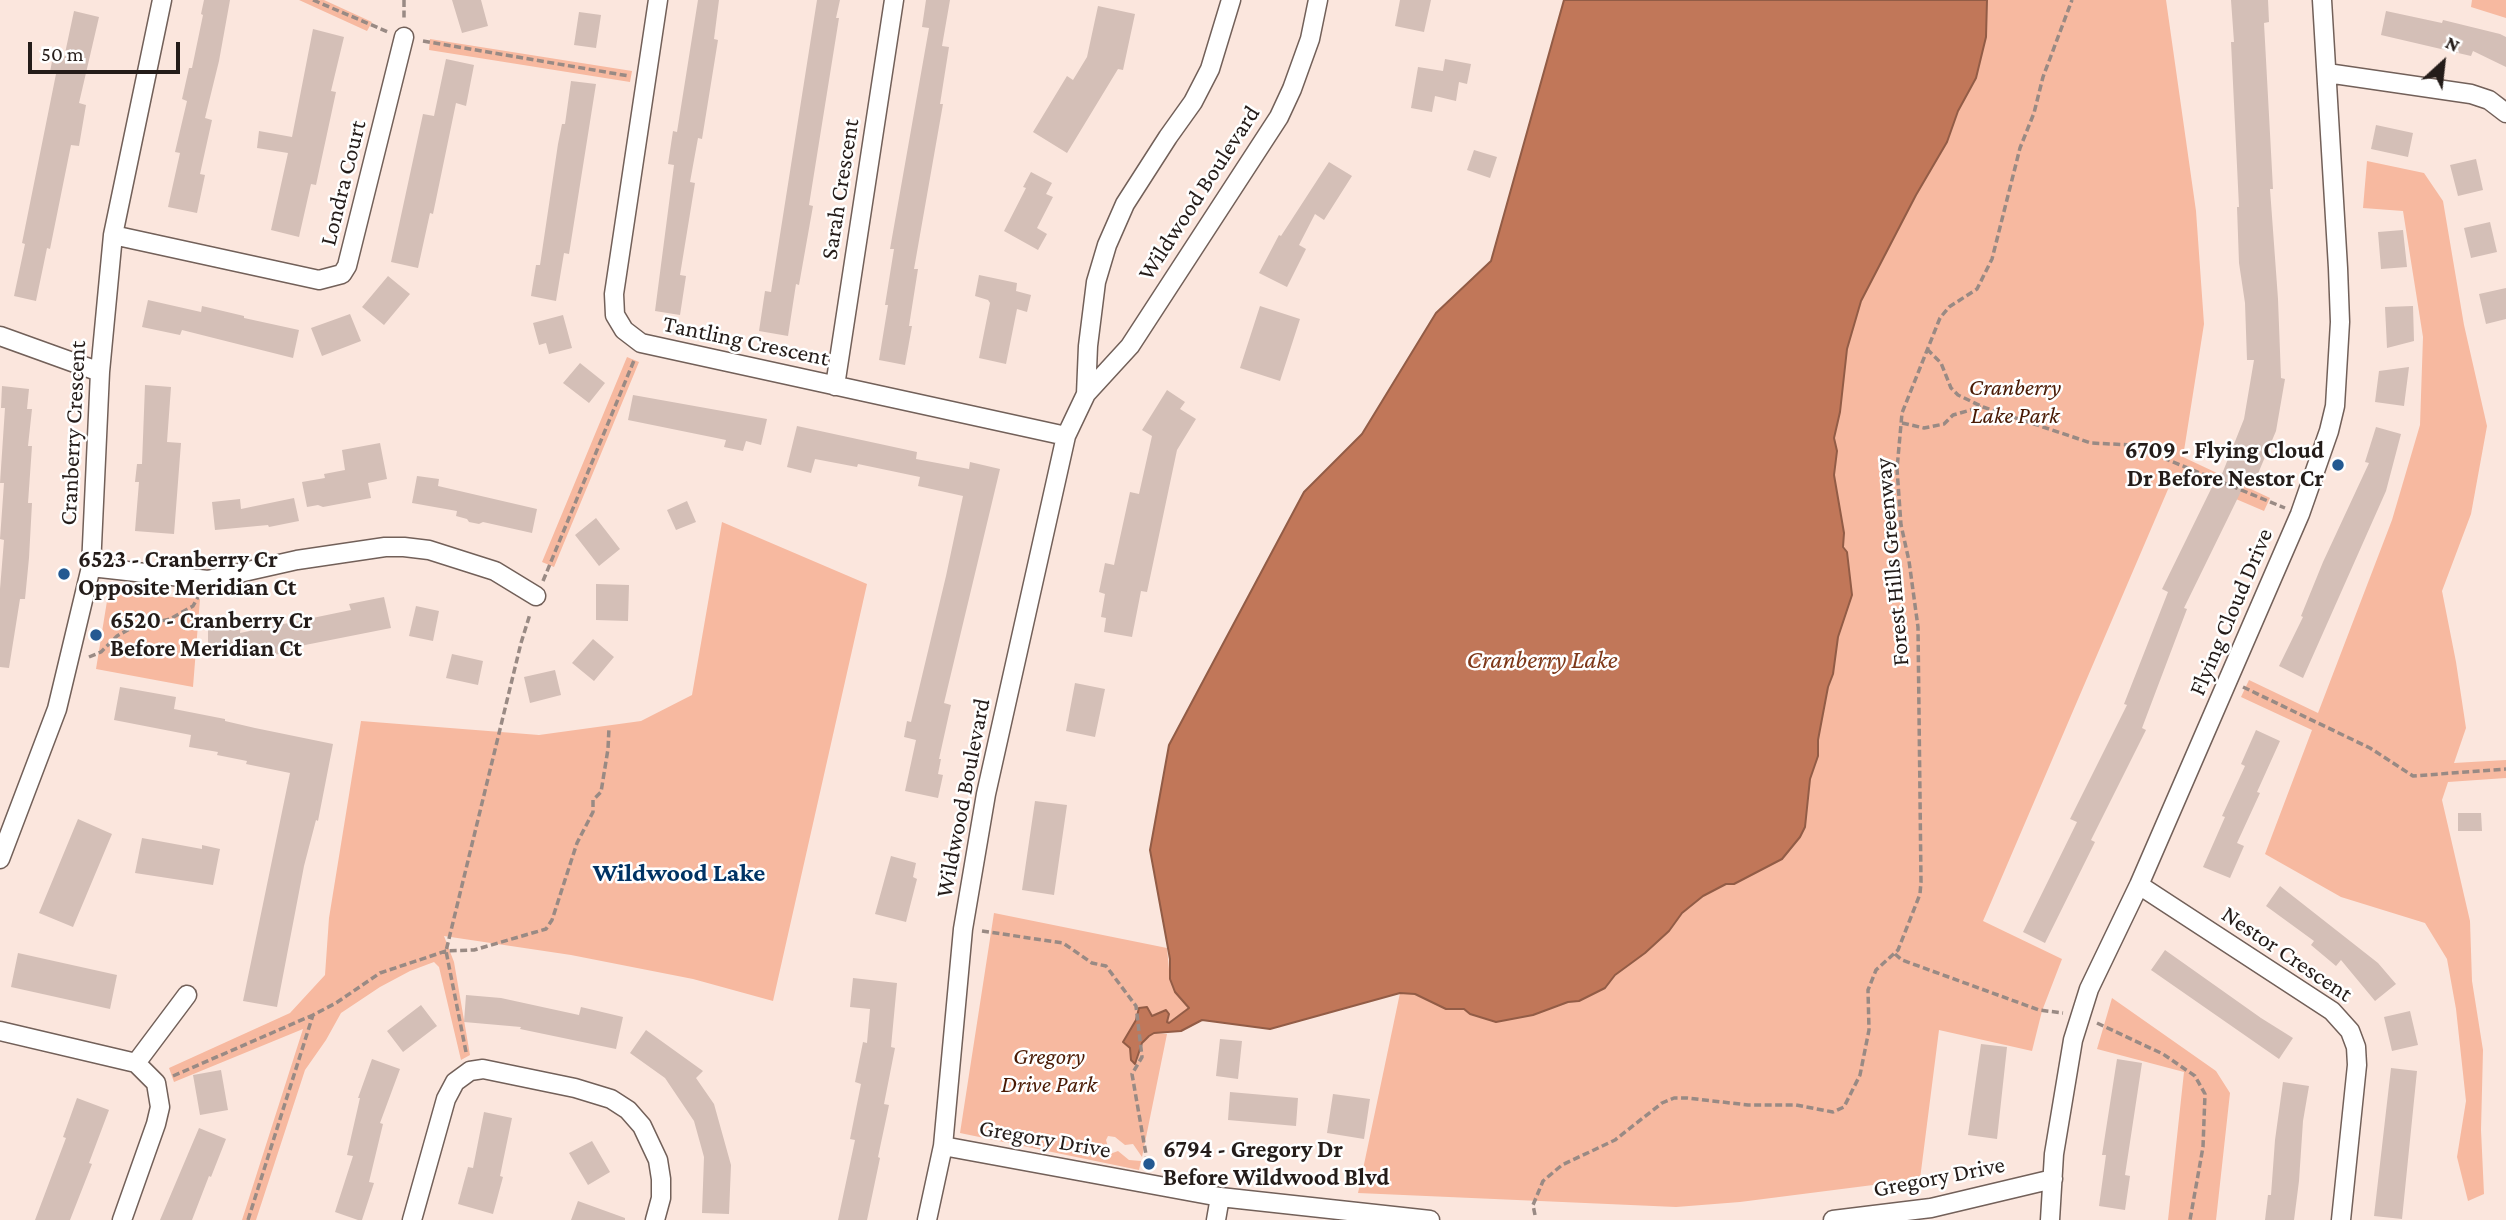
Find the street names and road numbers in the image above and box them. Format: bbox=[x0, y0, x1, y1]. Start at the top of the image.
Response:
street label: Wildwood Boulevard bbox=[1132, 100, 1266, 286]
street label: Sarah Crescent bbox=[815, 116, 865, 262]
street label: Londra Court bbox=[314, 117, 372, 249]
street label: Tantling Crescent bbox=[660, 309, 832, 373]
street label: Cranberry Crescent bbox=[54, 340, 92, 526]
street label: Forest Hills Greenway bbox=[1869, 457, 1915, 667]
street label: Flying Cloud Drive bbox=[2183, 524, 2279, 700]
street label: Wildwood Boulevard bbox=[930, 696, 996, 900]
street label: Nestor Crescent bbox=[2216, 900, 2358, 1008]
street label: Gregory Drive bbox=[977, 1113, 1113, 1165]
street label: Gregory Drive bbox=[1871, 1150, 2007, 1204]

